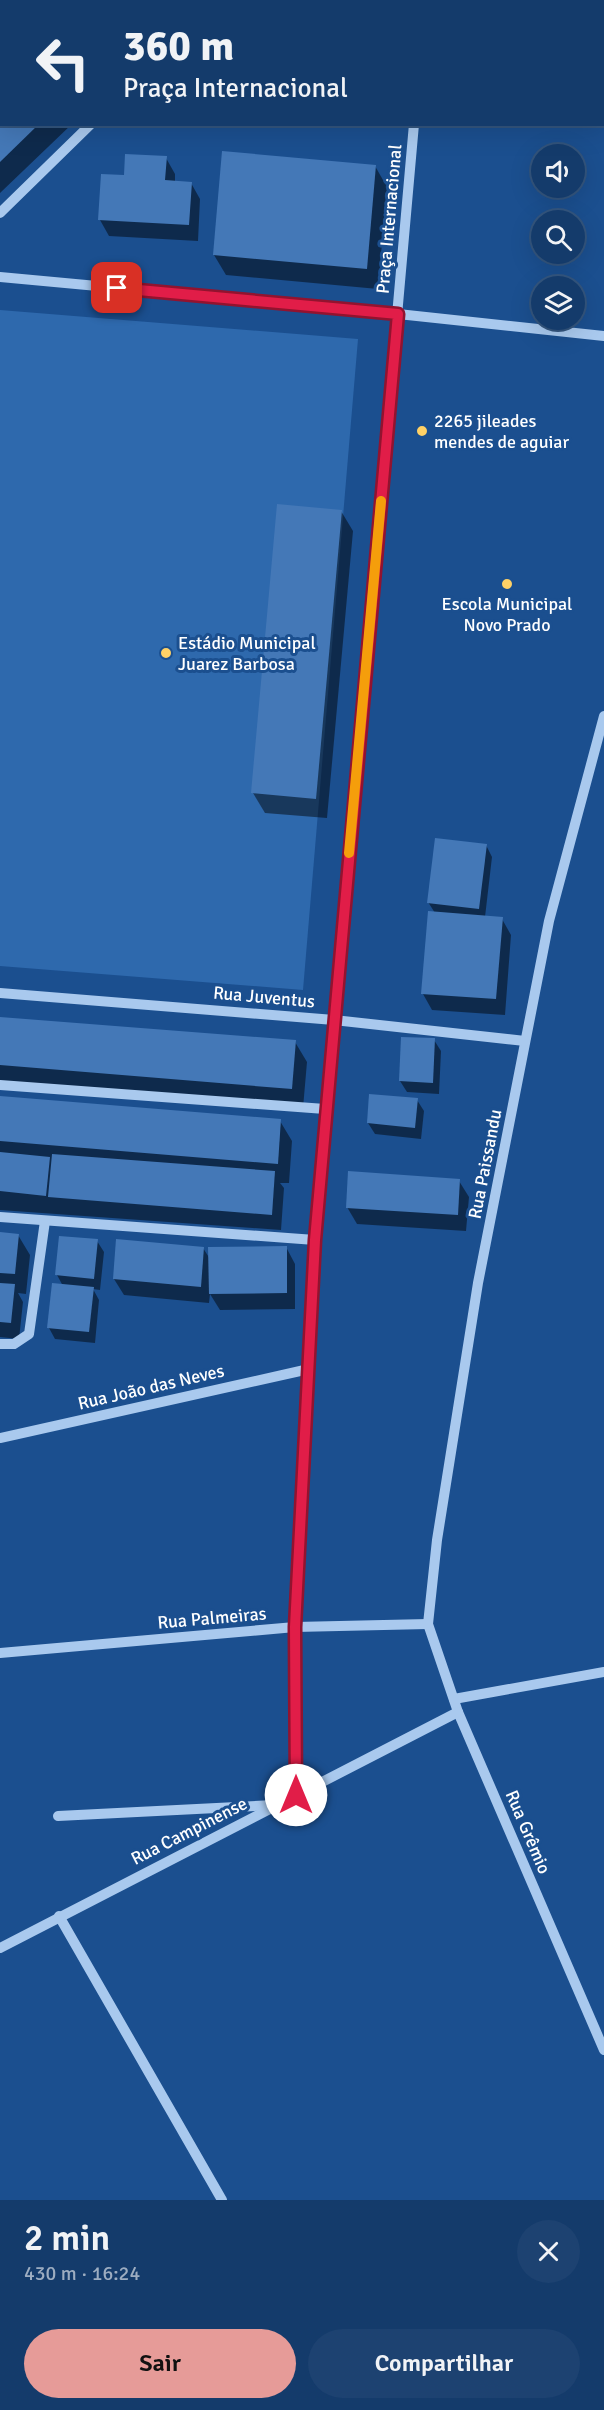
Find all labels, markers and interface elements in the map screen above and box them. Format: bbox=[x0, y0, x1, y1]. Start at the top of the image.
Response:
text: 360 m bbox=[123, 21, 234, 72]
icon: left bbox=[24, 24, 102, 102]
text: Praça Internacional bbox=[123, 72, 348, 105]
street label: Praça Internacional bbox=[372, 143, 406, 295]
map controls bbox=[531, 144, 585, 330]
button: sound bbox=[531, 144, 585, 198]
button: search bbox=[531, 210, 585, 264]
pin bbox=[91, 262, 142, 313]
icon: arrive bbox=[100, 271, 133, 304]
button: layers bbox=[531, 276, 585, 330]
place label: 2265 jileades mendes de aguiar bbox=[434, 410, 569, 453]
marker: 2265 jileades mendes de aguiar bbox=[415, 424, 429, 438]
marker: Escola Municipal Novo Prado bbox=[500, 577, 514, 591]
place label: Escola Municipal Novo Prado bbox=[442, 593, 572, 636]
place label: Estádio Municipal Juarez Barbosa bbox=[178, 632, 316, 675]
marker: Estádio Municipal Juarez Barbosa bbox=[159, 646, 173, 660]
street label: Rua Juventus bbox=[212, 982, 316, 1012]
street label: Rua Paissandu bbox=[464, 1107, 506, 1221]
street label: Rua João das Neves bbox=[76, 1359, 226, 1415]
street label: Rua Palmeiras bbox=[157, 1602, 268, 1634]
position arrow bbox=[264, 1763, 328, 1827]
street label: Rua Grêmio bbox=[501, 1787, 555, 1877]
street label: Rua Campinense bbox=[127, 1792, 251, 1870]
text: 2 min bbox=[24, 2216, 110, 2261]
button: close bbox=[517, 2220, 580, 2283]
text: 430 m · 16:24 bbox=[24, 2261, 140, 2286]
button: Sair bbox=[24, 2329, 296, 2398]
button: Compartilhar bbox=[308, 2329, 580, 2398]

